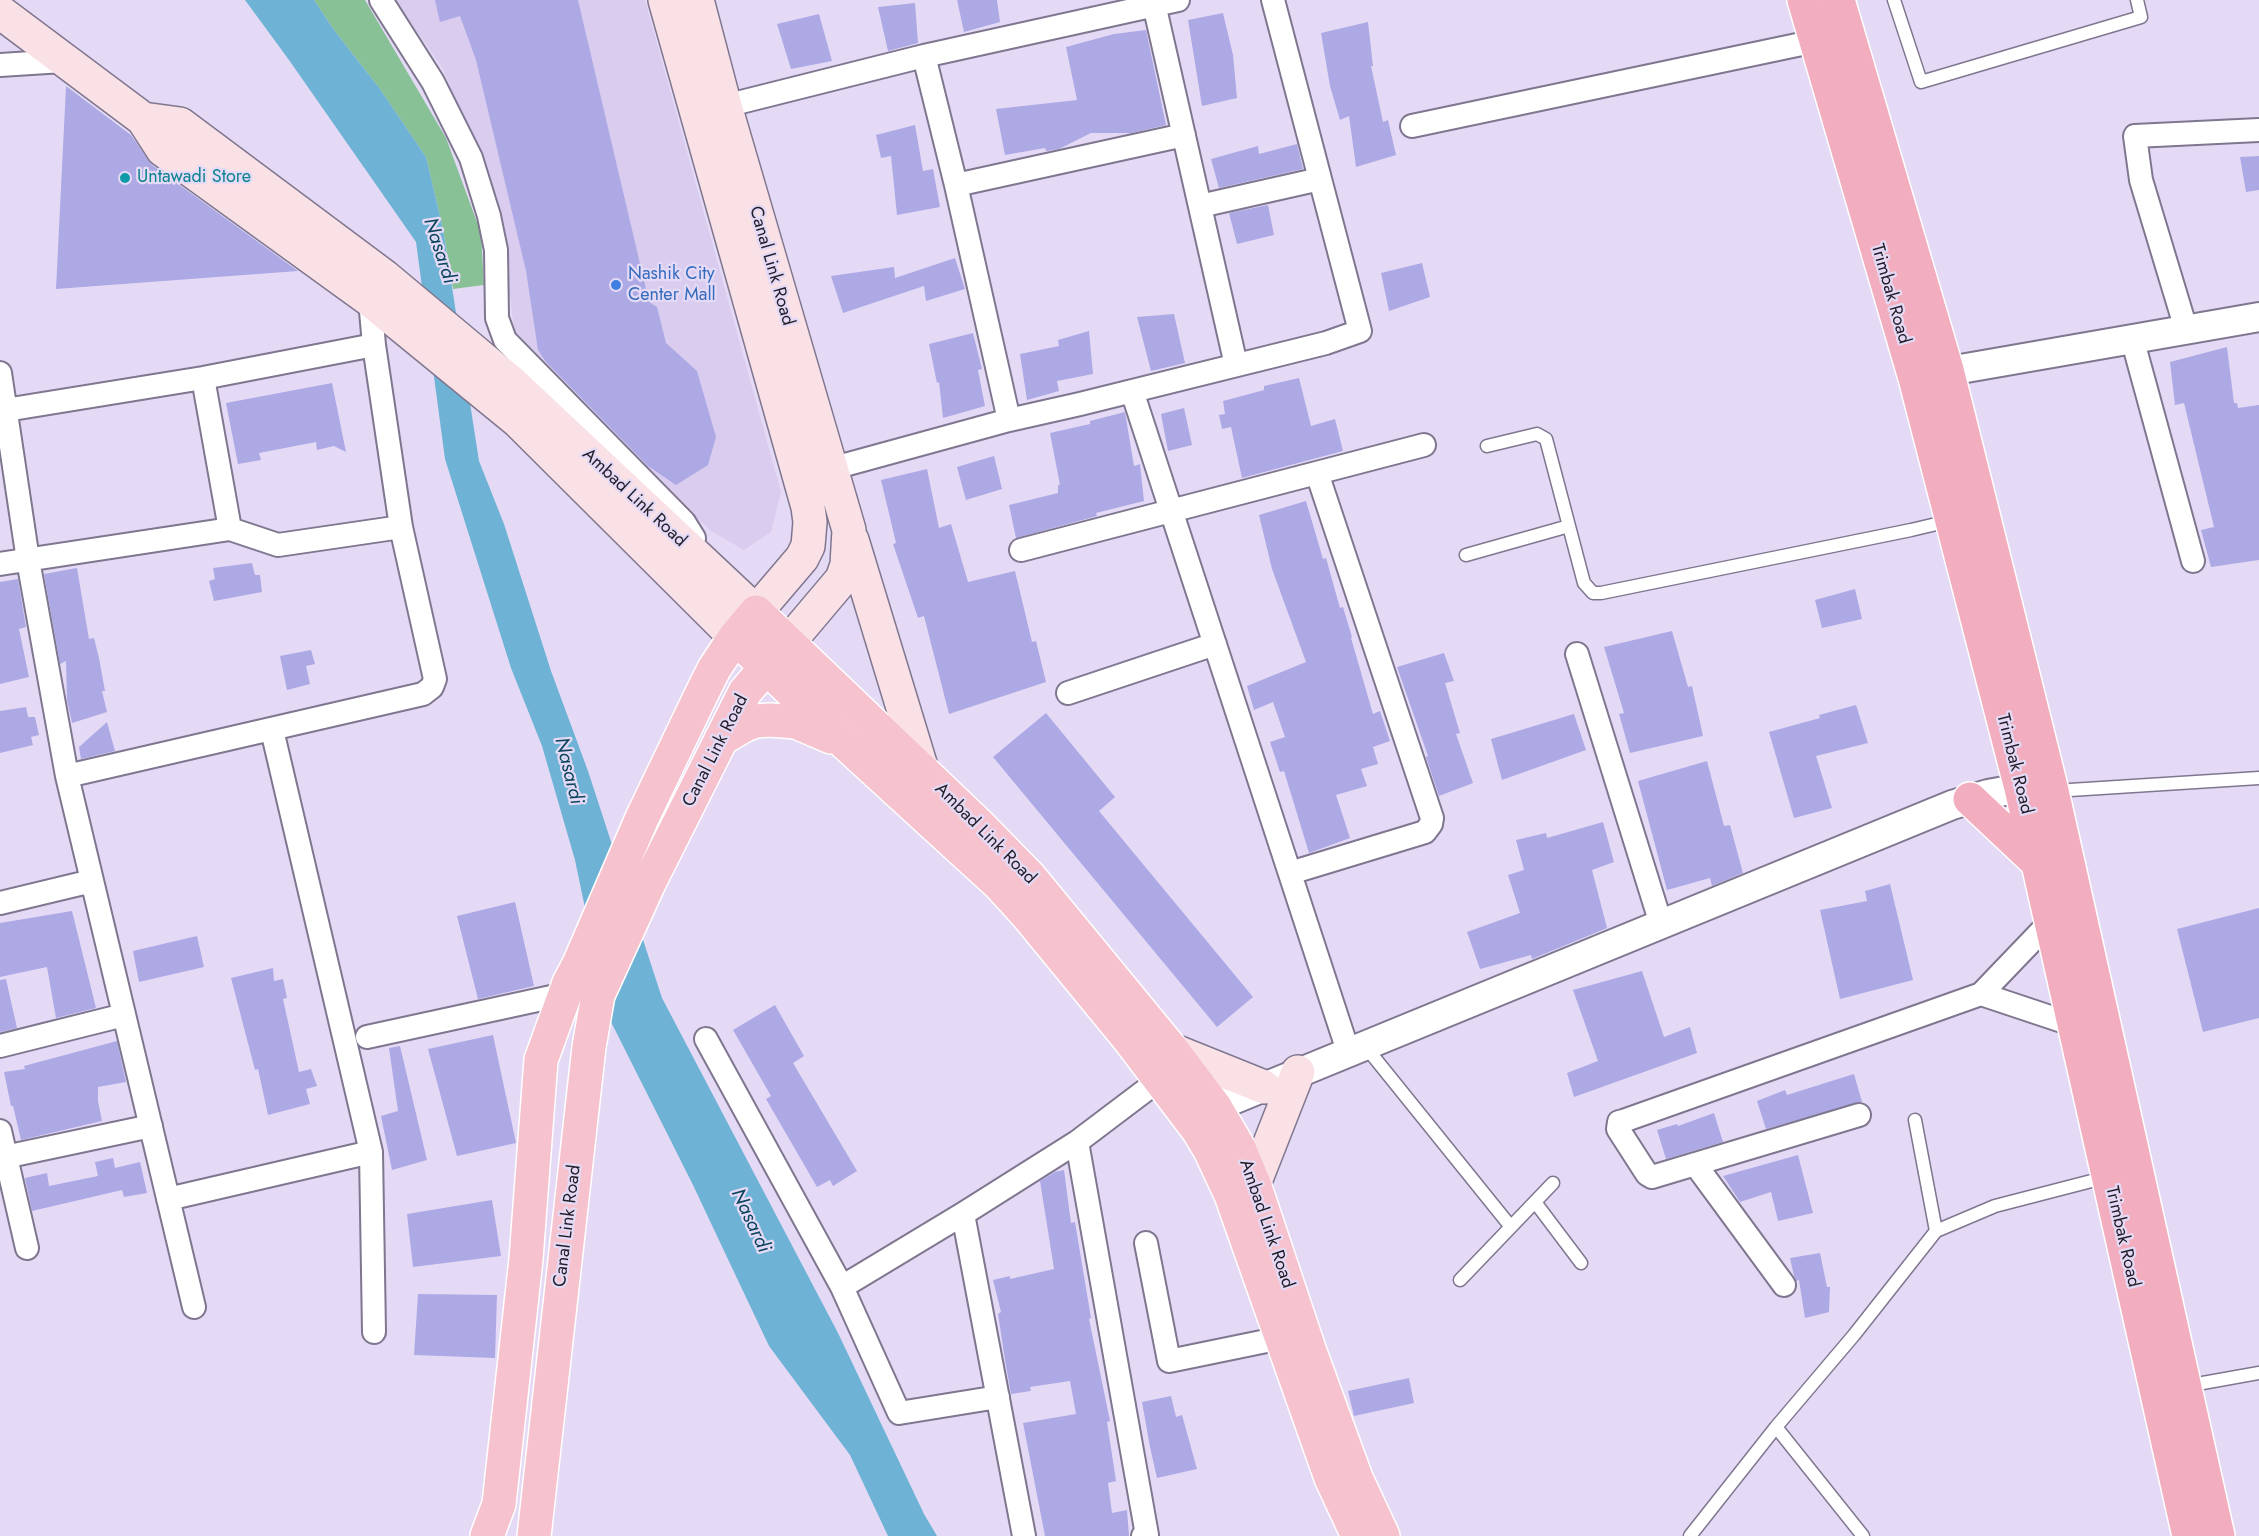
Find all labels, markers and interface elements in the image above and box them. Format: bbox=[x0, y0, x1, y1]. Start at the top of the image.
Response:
place label: Untawadi Store bbox=[137, 167, 251, 189]
marker: Untawadi Store bbox=[118, 171, 132, 185]
street label: Canal Link Road bbox=[744, 204, 798, 328]
water label: Nasardi bbox=[417, 215, 461, 287]
street label: Trimbak Road bbox=[1865, 242, 1915, 346]
place label: Nashik City Center Mall bbox=[628, 264, 716, 306]
marker: Nashik City Center Mall bbox=[609, 278, 623, 292]
street label: Ambad Link Road bbox=[577, 444, 691, 552]
street label: Canal Link Road bbox=[678, 691, 754, 811]
street label: Trimbak Road bbox=[1991, 711, 2037, 817]
water label: Nasardi bbox=[548, 735, 588, 807]
street label: Ambad Link Road bbox=[930, 779, 1040, 889]
street label: Ambad Link Road bbox=[1234, 1157, 1298, 1291]
street label: Canal Link Road bbox=[550, 1164, 586, 1288]
street label: Trimbak Road bbox=[2100, 1184, 2144, 1290]
water label: Nasardi bbox=[725, 1185, 775, 1257]

